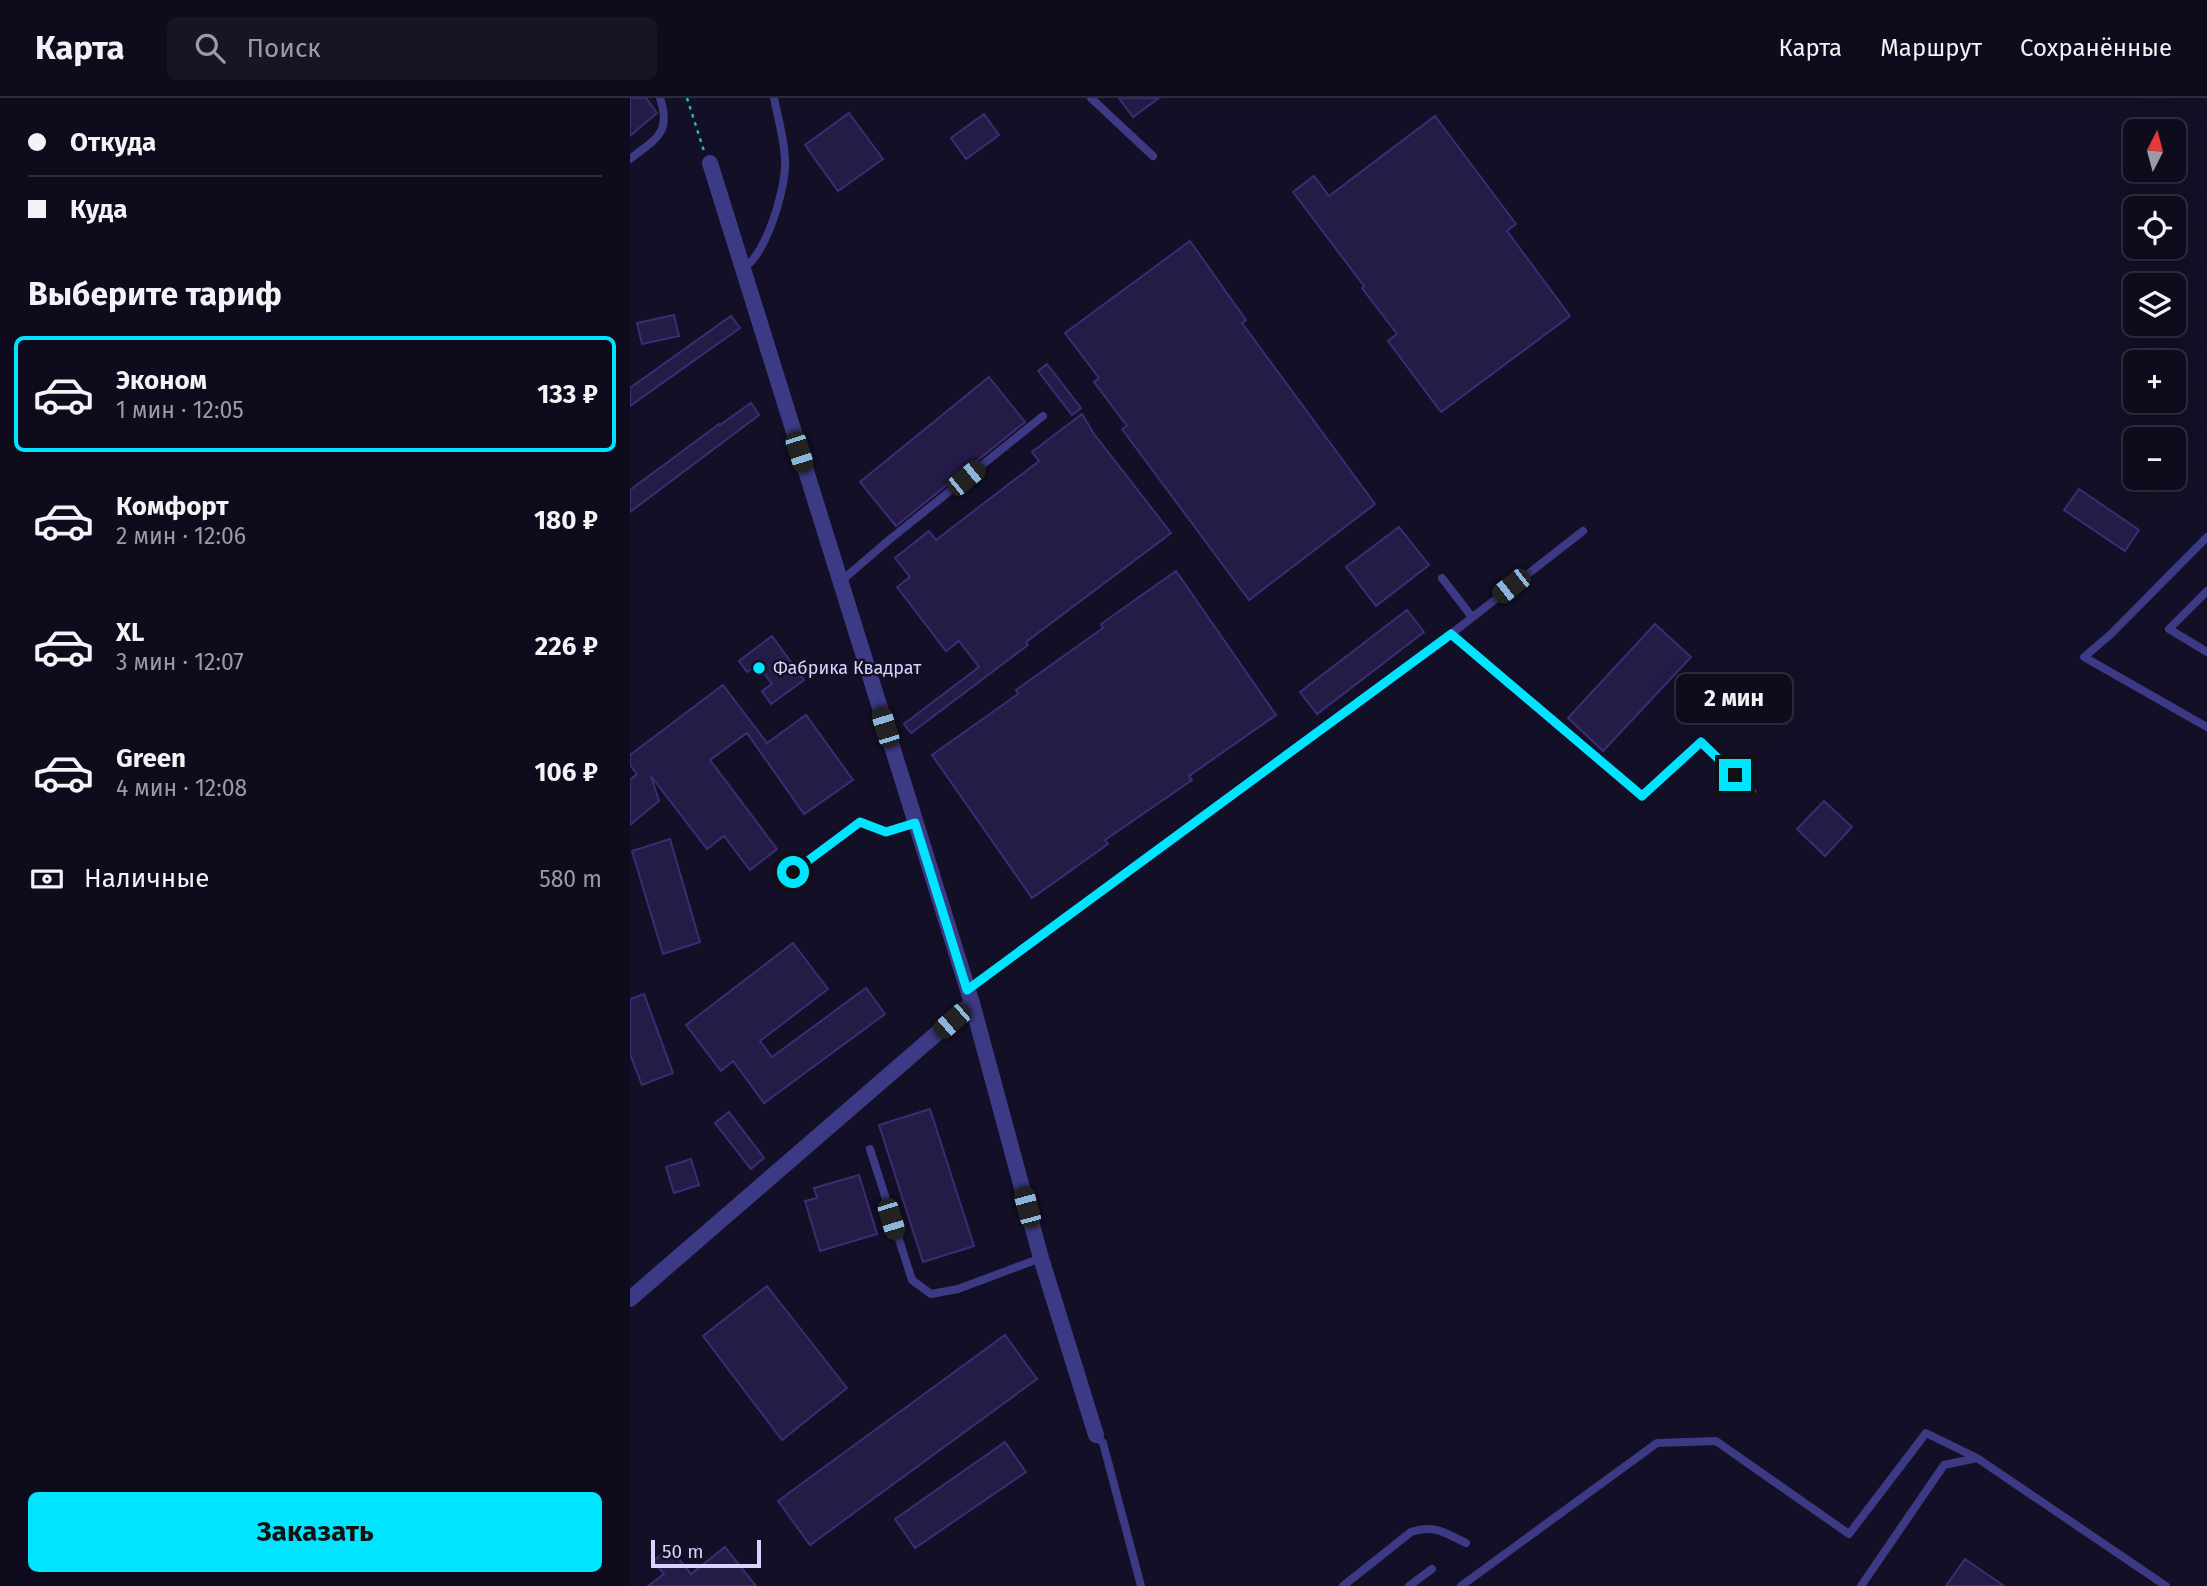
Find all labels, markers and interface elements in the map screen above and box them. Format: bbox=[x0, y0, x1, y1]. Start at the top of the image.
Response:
search box bbox=[167, 17, 657, 80]
text: Карта bbox=[35, 28, 125, 68]
icon: search bbox=[191, 29, 229, 67]
text: Поиск bbox=[247, 33, 321, 64]
text: Карта bbox=[1779, 34, 1842, 62]
text: Маршрут bbox=[1880, 34, 1982, 62]
text: Сохранённые bbox=[2020, 34, 2172, 62]
north arrow bbox=[2123, 119, 2186, 182]
map controls bbox=[2123, 119, 2186, 490]
text: Откуда bbox=[70, 127, 156, 158]
text: Куда bbox=[70, 194, 128, 225]
button: locate bbox=[2123, 196, 2186, 259]
button: layers bbox=[2123, 273, 2186, 336]
text: Выберите тариф bbox=[28, 275, 282, 313]
button: + bbox=[2123, 350, 2186, 413]
icon: car bbox=[32, 363, 95, 426]
text: Эконом bbox=[116, 365, 207, 396]
text: 133 ₽ bbox=[537, 379, 598, 410]
text: 1 мин · 12:05 bbox=[116, 396, 244, 424]
button: − bbox=[2123, 427, 2186, 490]
car bbox=[783, 429, 816, 475]
car bbox=[944, 457, 989, 499]
icon: car bbox=[32, 489, 95, 552]
text: Комфорт bbox=[116, 491, 229, 522]
text: 180 ₽ bbox=[534, 505, 598, 536]
text: 2 мин · 12:06 bbox=[116, 522, 246, 550]
car bbox=[1488, 565, 1535, 607]
icon: car bbox=[32, 615, 95, 678]
text: XL bbox=[116, 617, 144, 648]
text: 226 ₽ bbox=[535, 631, 598, 662]
text: 3 мин · 12:07 bbox=[116, 648, 244, 676]
place label: Фабрика Квадрат bbox=[773, 657, 922, 679]
marker: Фабрика Квадрат bbox=[751, 660, 767, 676]
callout: 2 мин bbox=[1677, 674, 1793, 722]
text: 2 мин bbox=[1704, 684, 1764, 712]
car bbox=[869, 704, 902, 750]
icon: car bbox=[32, 741, 95, 804]
text: Green bbox=[116, 743, 186, 774]
text: 106 ₽ bbox=[534, 757, 598, 788]
route end bbox=[1719, 759, 1751, 791]
text: 4 мин · 12:08 bbox=[116, 774, 247, 802]
route start bbox=[777, 856, 809, 888]
icon: cash bbox=[28, 860, 66, 898]
text: Наличные bbox=[84, 863, 209, 894]
text: 580 m bbox=[539, 865, 602, 893]
car bbox=[930, 999, 975, 1043]
car bbox=[1012, 1184, 1043, 1230]
car bbox=[875, 1196, 908, 1242]
button: Заказать bbox=[28, 1492, 602, 1572]
scale bar bbox=[651, 1537, 761, 1569]
text: 50 m bbox=[662, 1540, 703, 1563]

